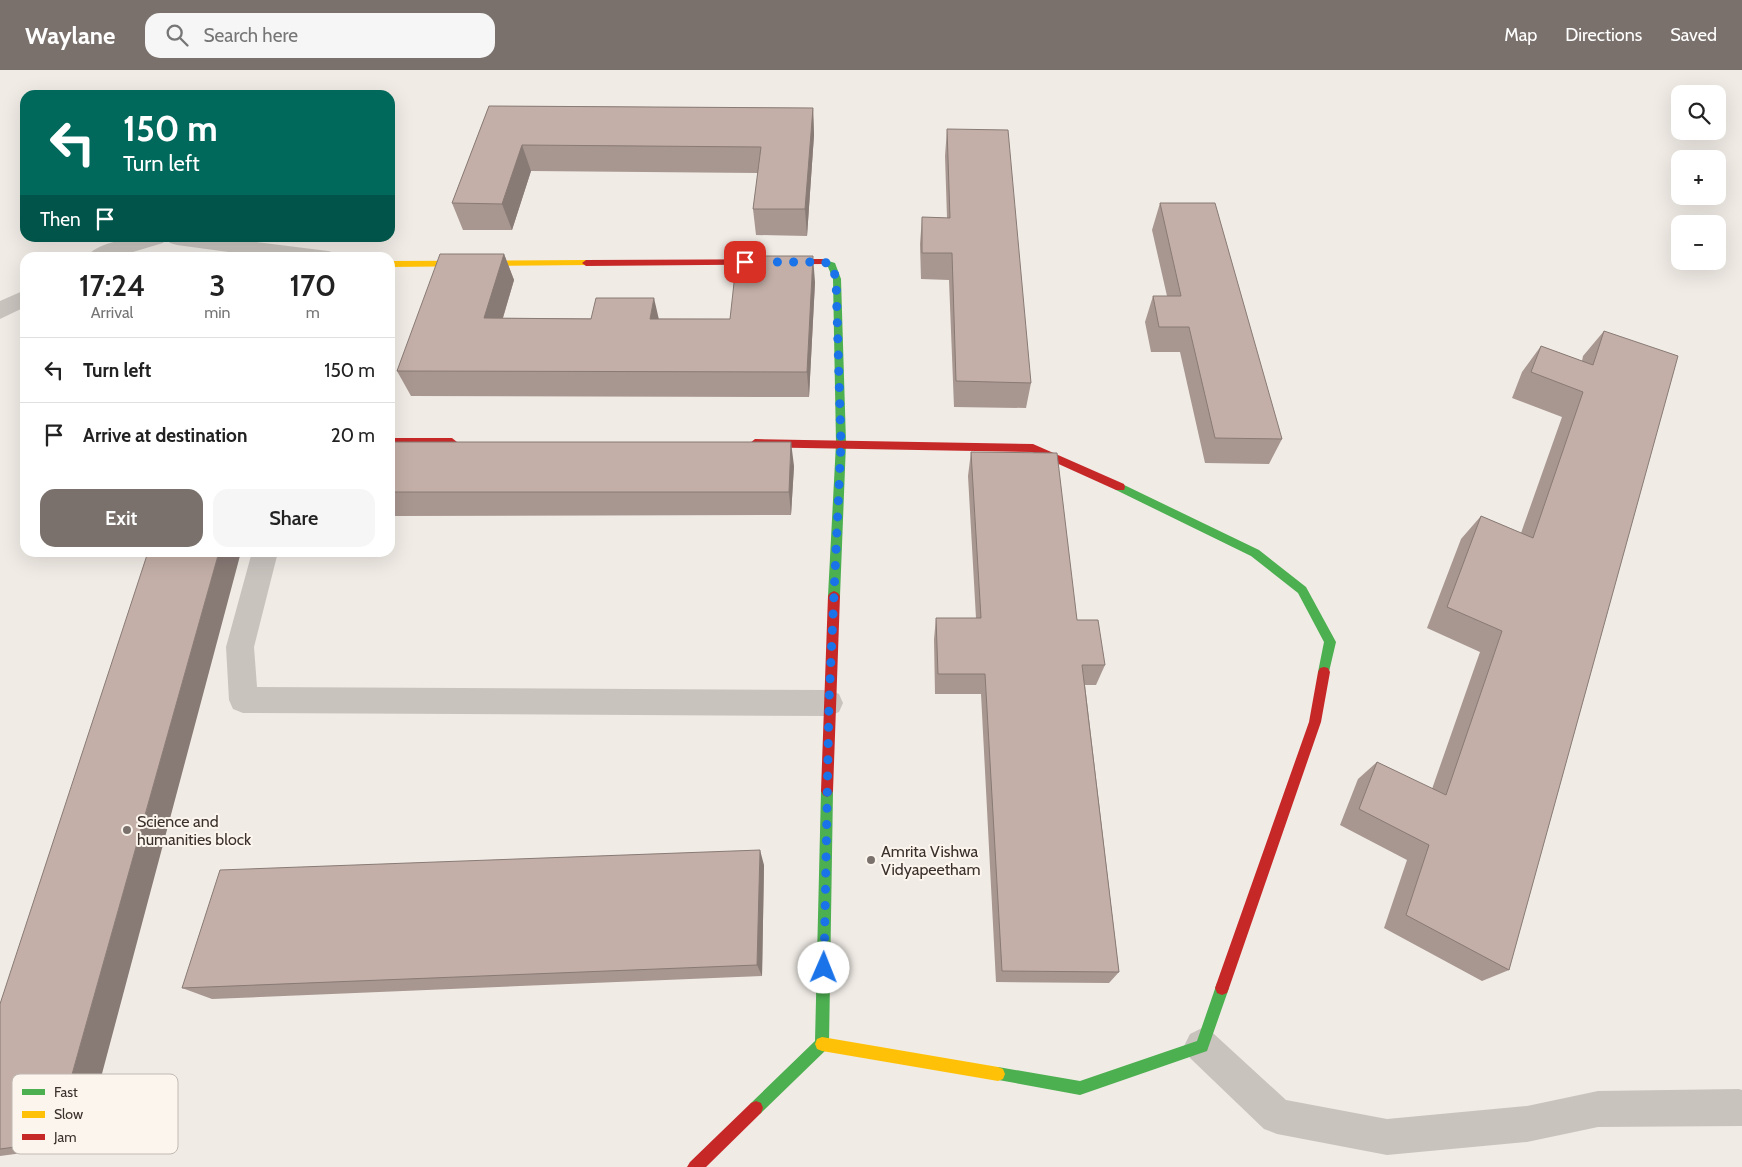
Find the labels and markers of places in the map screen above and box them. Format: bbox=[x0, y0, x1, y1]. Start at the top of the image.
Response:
pin bbox=[724, 241, 766, 283]
place label: Science and humanities block bbox=[137, 812, 252, 849]
marker: Science and humanities block bbox=[121, 824, 133, 836]
place label: Amrita Vishwa Vidyapeetham bbox=[881, 842, 980, 879]
marker: Amrita Vishwa Vidyapeetham bbox=[865, 854, 877, 866]

